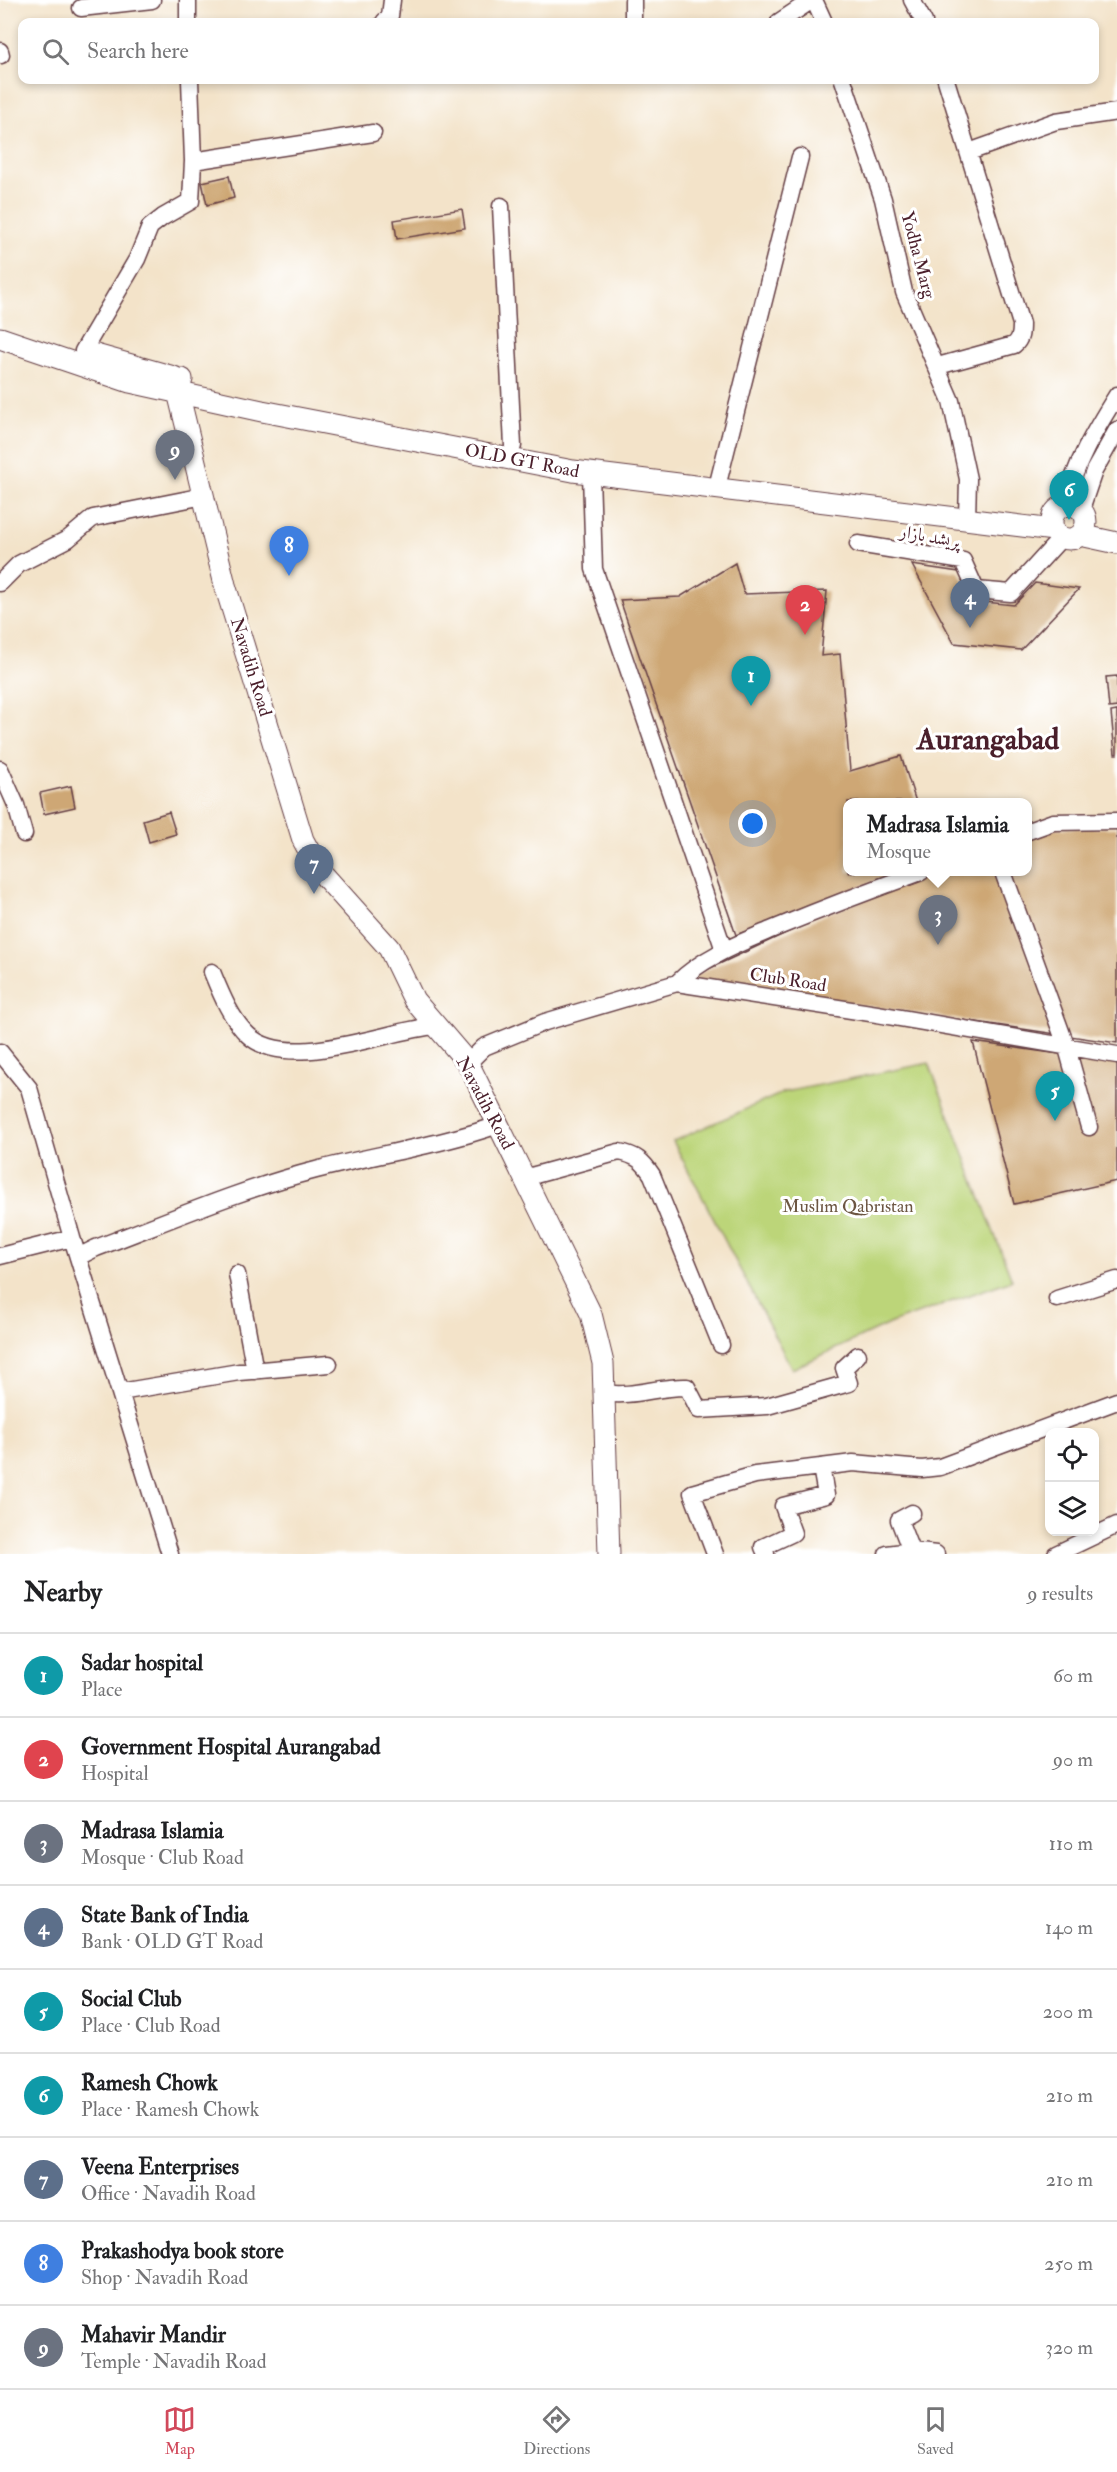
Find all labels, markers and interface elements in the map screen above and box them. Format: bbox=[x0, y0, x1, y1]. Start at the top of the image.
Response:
search box bbox=[18, 18, 1099, 84]
icon: search bbox=[39, 35, 72, 68]
text: Search here bbox=[87, 37, 189, 65]
street label: Yodha Marg bbox=[895, 209, 941, 302]
pin: 9 bbox=[156, 430, 195, 480]
street label: OLD GT Road bbox=[463, 439, 581, 483]
pin: 6 bbox=[1050, 470, 1088, 520]
street label: پریشد بازار bbox=[896, 520, 964, 554]
pin: 8 bbox=[270, 526, 308, 576]
pin: 4 bbox=[950, 578, 990, 628]
pin: 2 bbox=[786, 586, 824, 635]
street label: Navadih Road bbox=[225, 615, 277, 719]
pin: 1 bbox=[732, 656, 771, 706]
district label: Aurangabad bbox=[915, 721, 1059, 758]
popup bbox=[843, 798, 1032, 876]
your location bbox=[738, 809, 767, 838]
text: Madrasa Islamia bbox=[866, 811, 1009, 839]
text: Mosque bbox=[866, 839, 931, 864]
pin: 7 bbox=[294, 844, 334, 894]
pin: 3 bbox=[918, 896, 958, 945]
street label: Club Road bbox=[748, 963, 828, 997]
street label: Navadih Road bbox=[451, 1052, 519, 1154]
pin: 5 bbox=[1036, 1072, 1074, 1121]
park label: Muslim Qabristan bbox=[782, 1195, 914, 1218]
map controls bbox=[1045, 1428, 1099, 1536]
button: locate bbox=[1045, 1428, 1099, 1482]
button: layers bbox=[1045, 1482, 1099, 1536]
text: Nearby bbox=[24, 1577, 102, 1609]
text: 9 results bbox=[1027, 1581, 1093, 1606]
text: Sadar hospital bbox=[81, 1649, 203, 1677]
text: 1 bbox=[40, 1663, 47, 1688]
text: 60 m bbox=[1053, 1663, 1093, 1688]
text: Place bbox=[81, 1677, 122, 1702]
text: Government Hospital Aurangabad bbox=[81, 1733, 381, 1761]
text: 2 bbox=[38, 1747, 49, 1772]
text: 90 m bbox=[1053, 1747, 1093, 1772]
text: Hospital bbox=[81, 1761, 149, 1786]
text: Madrasa Islamia bbox=[81, 1817, 224, 1845]
text: 3 bbox=[40, 1831, 47, 1856]
text: 110 m bbox=[1049, 1831, 1093, 1856]
text: Mosque · Club Road bbox=[81, 1845, 244, 1870]
text: State Bank of India bbox=[81, 1901, 249, 1929]
text: 4 bbox=[38, 1915, 49, 1940]
text: 140 m bbox=[1045, 1915, 1093, 1940]
text: Bank · OLD GT Road bbox=[81, 1929, 263, 1954]
text: Social Club bbox=[81, 1985, 182, 2013]
text: 5 bbox=[39, 1999, 48, 2024]
text: 200 m bbox=[1043, 1999, 1093, 2024]
text: Place · Club Road bbox=[81, 2013, 221, 2038]
text: Ramesh Chowk bbox=[81, 2069, 218, 2097]
text: 6 bbox=[38, 2083, 49, 2108]
text: 210 m bbox=[1046, 2083, 1093, 2108]
text: Place · Ramesh Chowk bbox=[81, 2097, 259, 2122]
text: Veena Enterprises bbox=[81, 2153, 239, 2181]
text: 7 bbox=[39, 2167, 48, 2192]
text: 210 m bbox=[1046, 2167, 1093, 2192]
text: Office · Navadih Road bbox=[81, 2181, 256, 2206]
text: Prakashodya book store bbox=[81, 2237, 284, 2265]
text: 8 bbox=[39, 2251, 48, 2276]
text: 250 m bbox=[1044, 2251, 1093, 2276]
text: Shop · Navadih Road bbox=[81, 2265, 248, 2290]
text: Mahavir Mandir bbox=[81, 2321, 226, 2349]
text: 9 bbox=[38, 2335, 49, 2360]
text: 320 m bbox=[1045, 2335, 1093, 2360]
text: Temple · Navadih Road bbox=[81, 2349, 267, 2374]
tab: Map bbox=[163, 2403, 196, 2459]
tab: Directions bbox=[523, 2403, 590, 2459]
tab: Saved bbox=[917, 2403, 954, 2459]

